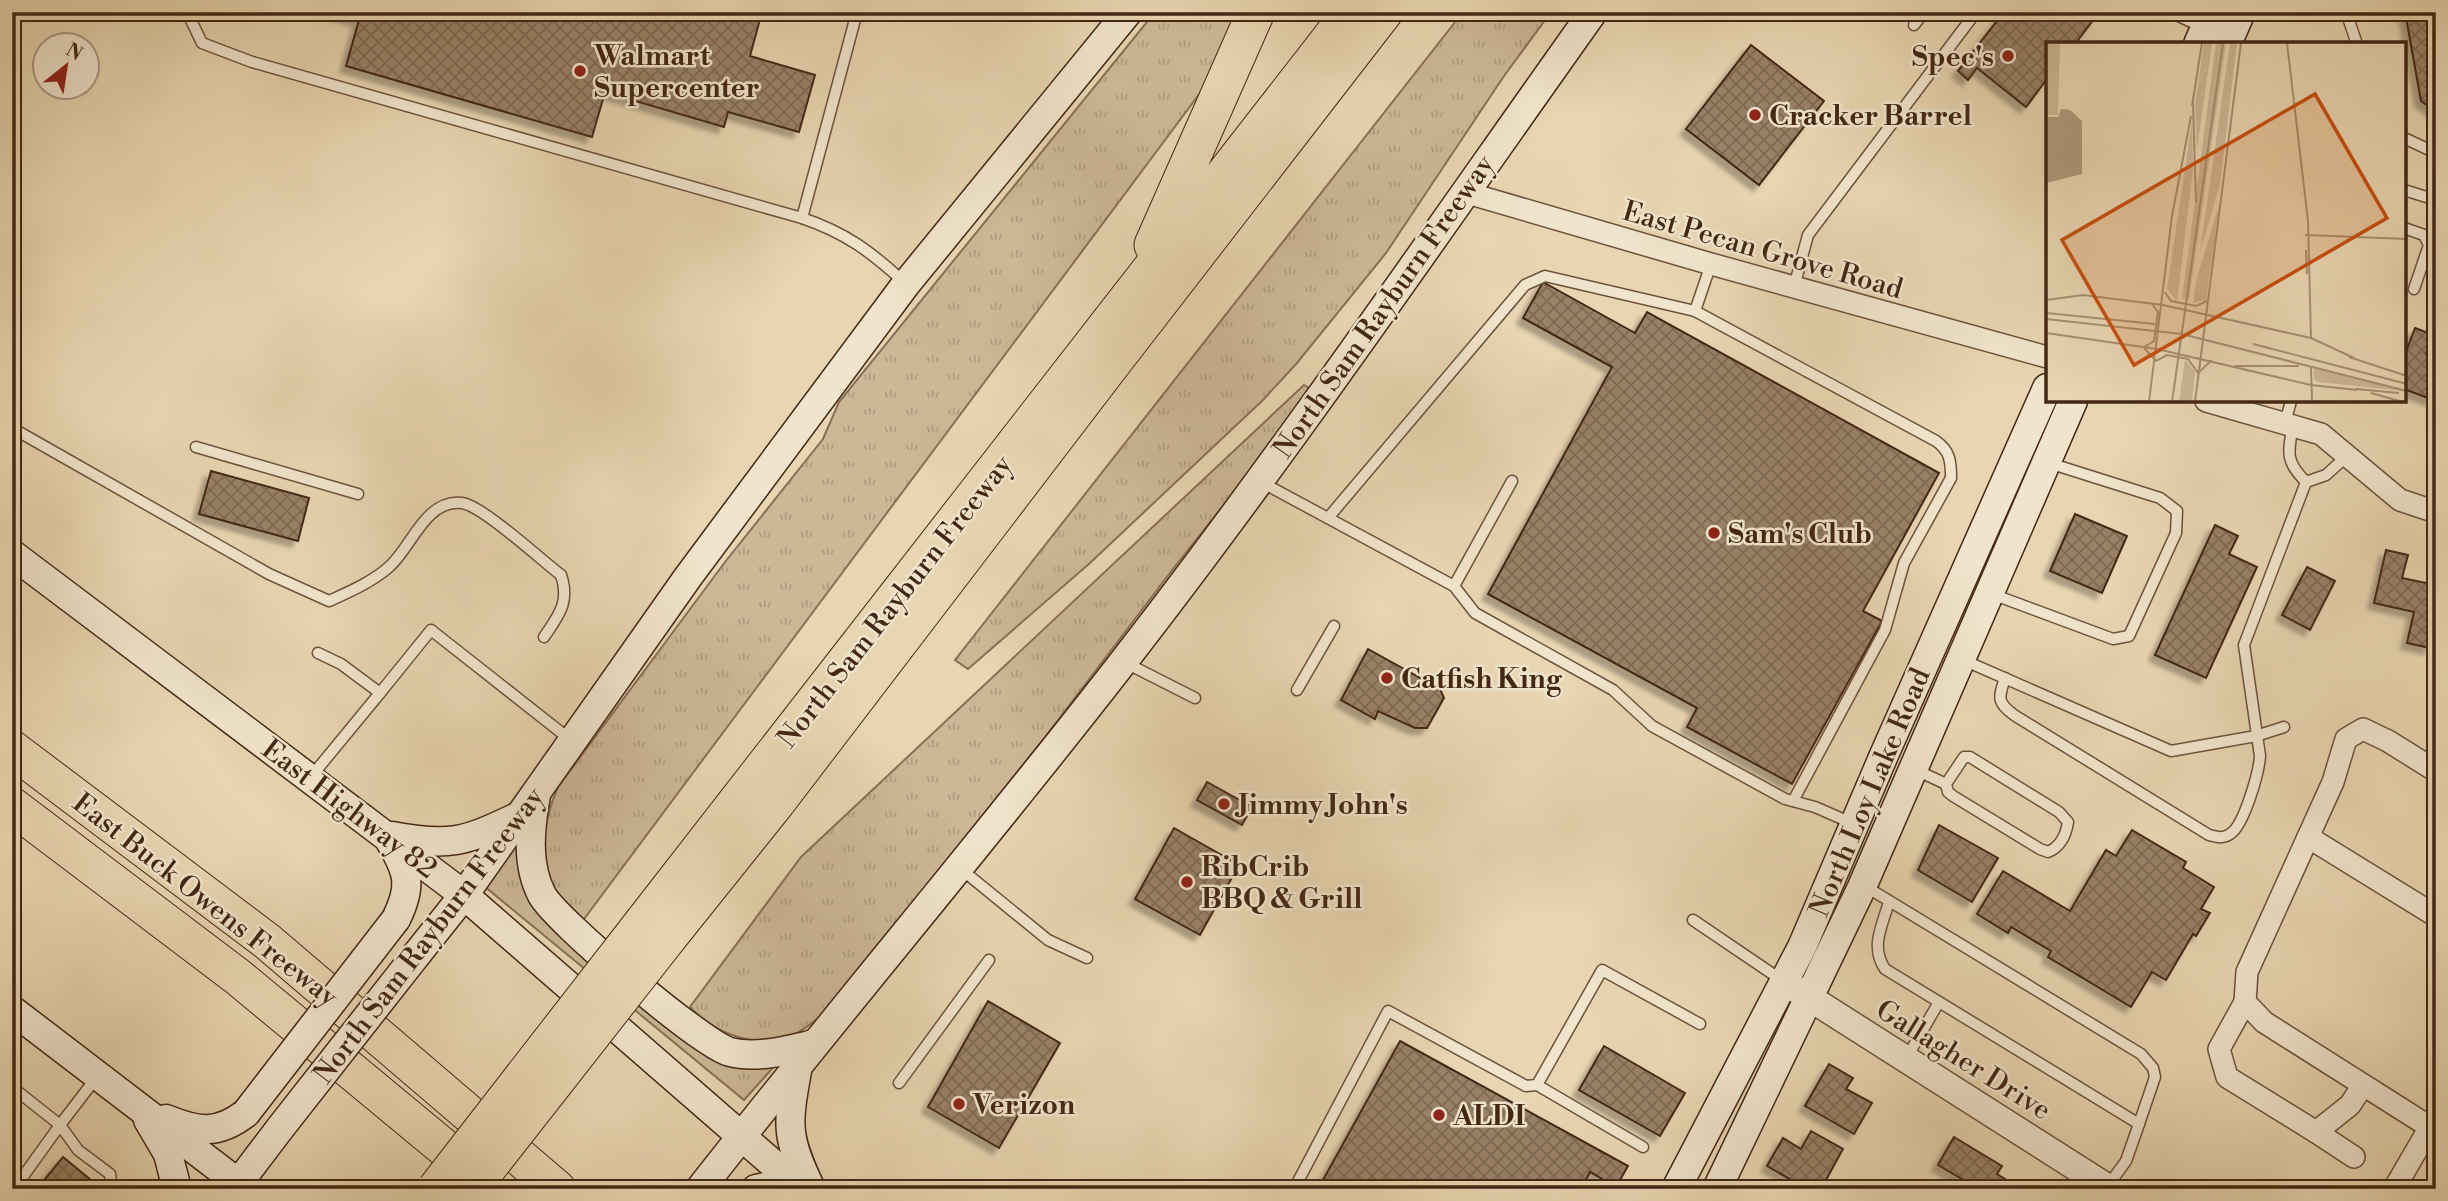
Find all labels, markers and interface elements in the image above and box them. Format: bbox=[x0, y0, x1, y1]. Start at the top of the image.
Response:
north arrow bbox=[32, 32, 102, 102]
text: N bbox=[61, 38, 87, 66]
place label: Walmart Supercenter bbox=[593, 39, 760, 106]
place label: Spec's bbox=[1912, 40, 1994, 75]
inset map bbox=[2046, 42, 2406, 402]
marker: Spec's bbox=[2000, 48, 2016, 64]
marker: Walmart Supercenter bbox=[572, 63, 588, 79]
place label: Cracker Barrel bbox=[1769, 99, 1972, 134]
marker: Cracker Barrel bbox=[1747, 107, 1763, 123]
street label: North Sam Rayburn Freeway bbox=[1266, 148, 1503, 465]
street label: East Pecan Grove Road bbox=[1618, 194, 1907, 307]
street label: North Sam Rayburn Freeway bbox=[770, 448, 1021, 755]
place label: Sam's Club bbox=[1728, 517, 1872, 552]
marker: Sam's Club bbox=[1706, 525, 1722, 541]
place label: Catfish King bbox=[1401, 662, 1563, 697]
street label: North Loy Lake Road bbox=[1802, 663, 1939, 922]
marker: Catfish King bbox=[1379, 670, 1395, 686]
street label: East Highway 82 bbox=[255, 732, 444, 886]
street label: North Sam Rayburn Freeway bbox=[306, 780, 552, 1091]
street label: East Buck Owens Freeway bbox=[65, 786, 345, 1015]
place label: Jimmy John's bbox=[1234, 788, 1408, 823]
marker: Jimmy John's bbox=[1216, 796, 1232, 812]
place label: RibCrib BBQ & Grill bbox=[1201, 850, 1362, 917]
marker: RibCrib BBQ & Grill bbox=[1179, 874, 1195, 890]
street label: Gallagher Drive bbox=[1869, 992, 2057, 1128]
place label: Verizon bbox=[972, 1088, 1075, 1123]
marker: Verizon bbox=[951, 1096, 967, 1112]
place label: ALDI bbox=[1452, 1099, 1525, 1134]
marker: ALDI bbox=[1431, 1107, 1447, 1123]

